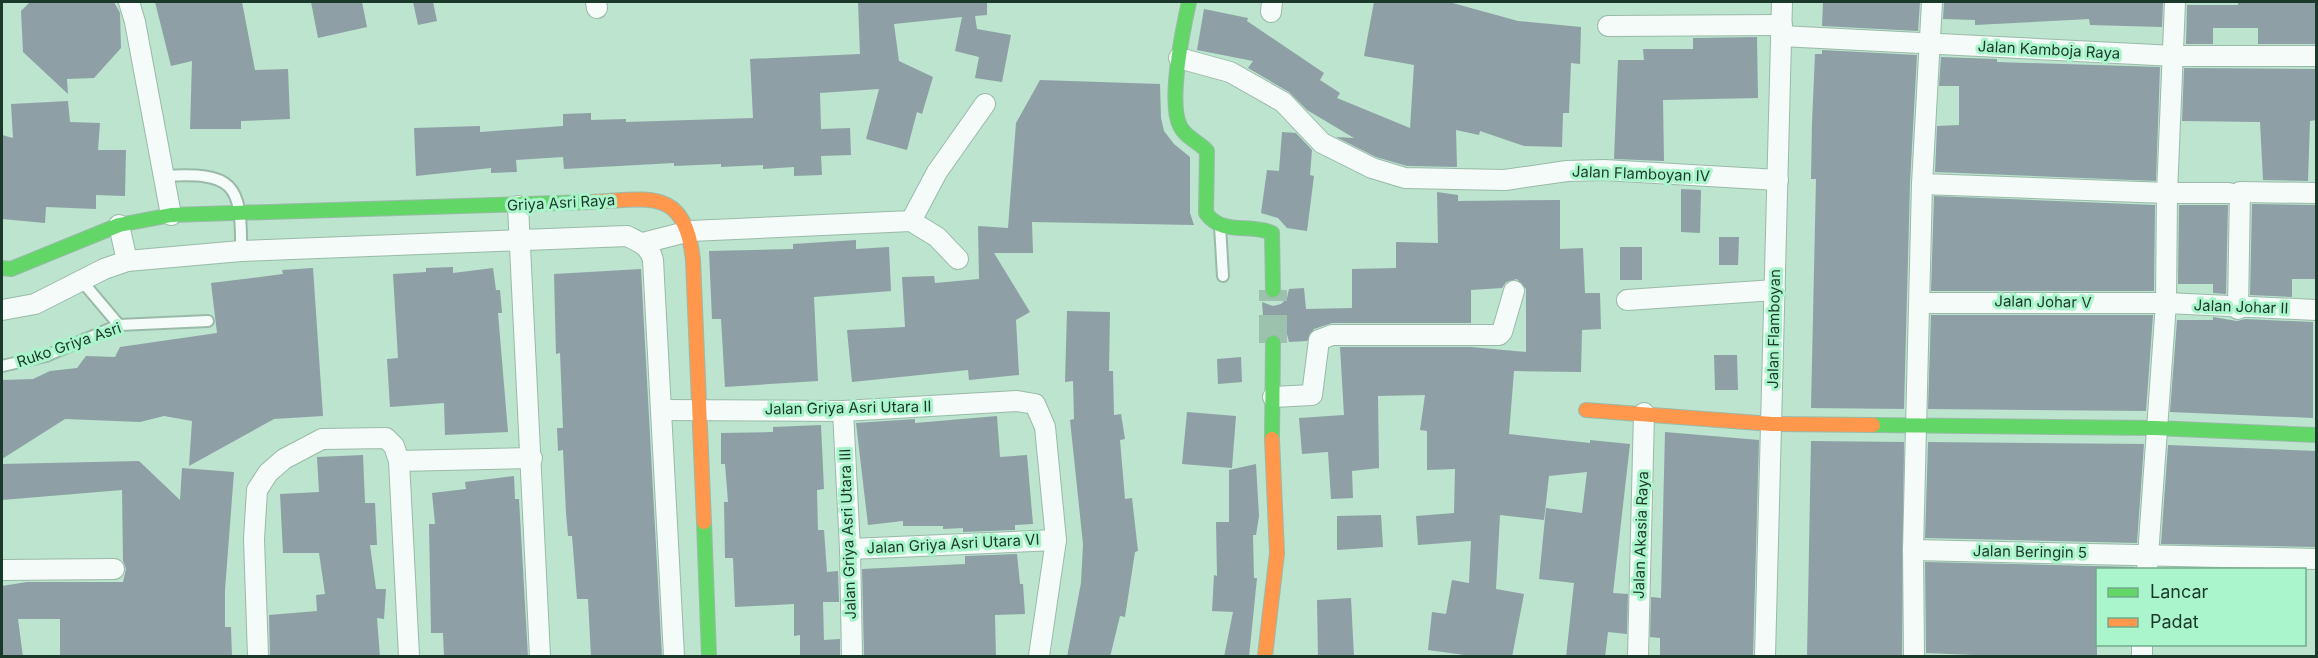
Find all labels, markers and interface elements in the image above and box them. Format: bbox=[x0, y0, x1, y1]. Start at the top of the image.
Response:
street label: Jalan Kamboja Raya bbox=[1977, 36, 2121, 63]
street label: Jalan Flamboyan IV bbox=[1572, 162, 1710, 185]
street label: Griya Asri Raya bbox=[506, 190, 616, 215]
street label: Jalan Flamboyan bbox=[1763, 269, 1784, 389]
street label: Jalan Johar V bbox=[1994, 291, 2092, 312]
street label: Jalan Johar II bbox=[2193, 295, 2289, 318]
street label: Ruko Griya Asri bbox=[14, 318, 124, 371]
street label: Jalan Griya Asri Utara II bbox=[764, 397, 932, 418]
street label: Jalan Griya Asri Utara III bbox=[835, 448, 860, 620]
street label: Jalan Akasia Raya bbox=[1629, 471, 1652, 599]
street label: Jalan Griya Asri Utara VI bbox=[866, 529, 1040, 558]
street label: Jalan Beringin 5 bbox=[1973, 541, 2087, 562]
legend bbox=[2096, 568, 2306, 646]
text: Lancar bbox=[2150, 581, 2208, 602]
text: Padat bbox=[2150, 611, 2199, 632]

